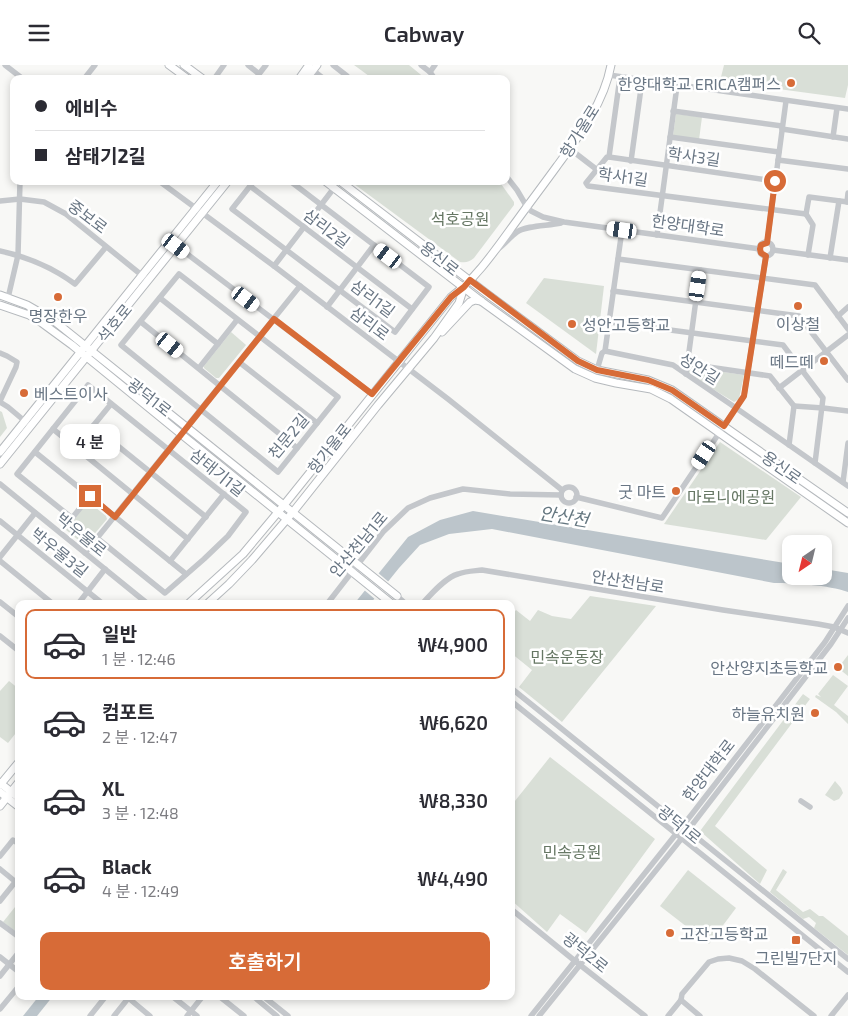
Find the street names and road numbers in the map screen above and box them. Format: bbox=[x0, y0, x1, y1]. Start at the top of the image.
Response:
street label: 항가울로 bbox=[555, 101, 603, 161]
street label: 학사3길 bbox=[666, 143, 722, 169]
street label: 학사1길 bbox=[597, 163, 649, 189]
street label: 중보로 bbox=[65, 195, 112, 237]
street label: 삼리2길 bbox=[300, 204, 354, 252]
street label: 한양대학로 bbox=[650, 210, 726, 240]
street label: 용신로 bbox=[417, 237, 463, 279]
street label: 삼리1길 bbox=[347, 275, 399, 321]
street label: 석호로 bbox=[93, 300, 135, 346]
street label: 삼리로 bbox=[347, 302, 394, 344]
street label: 성안길 bbox=[676, 348, 724, 388]
street label: 광덕1로 bbox=[124, 374, 176, 420]
street label: 천문2길 bbox=[264, 410, 312, 462]
street label: 항가울로 bbox=[303, 419, 355, 477]
street label: 삼태기1길 bbox=[187, 444, 249, 500]
street label: 용신로 bbox=[758, 447, 806, 488]
street label: 안산천남1로 bbox=[325, 507, 391, 581]
street label: 박우물로 bbox=[53, 508, 111, 560]
street label: 박우물3길 bbox=[28, 523, 92, 581]
street label: 안산천남로 bbox=[590, 566, 666, 596]
street label: 한양대학로 bbox=[678, 735, 738, 805]
street label: 광덕1로 bbox=[654, 801, 706, 847]
street label: 광덕2로 bbox=[559, 928, 613, 976]

